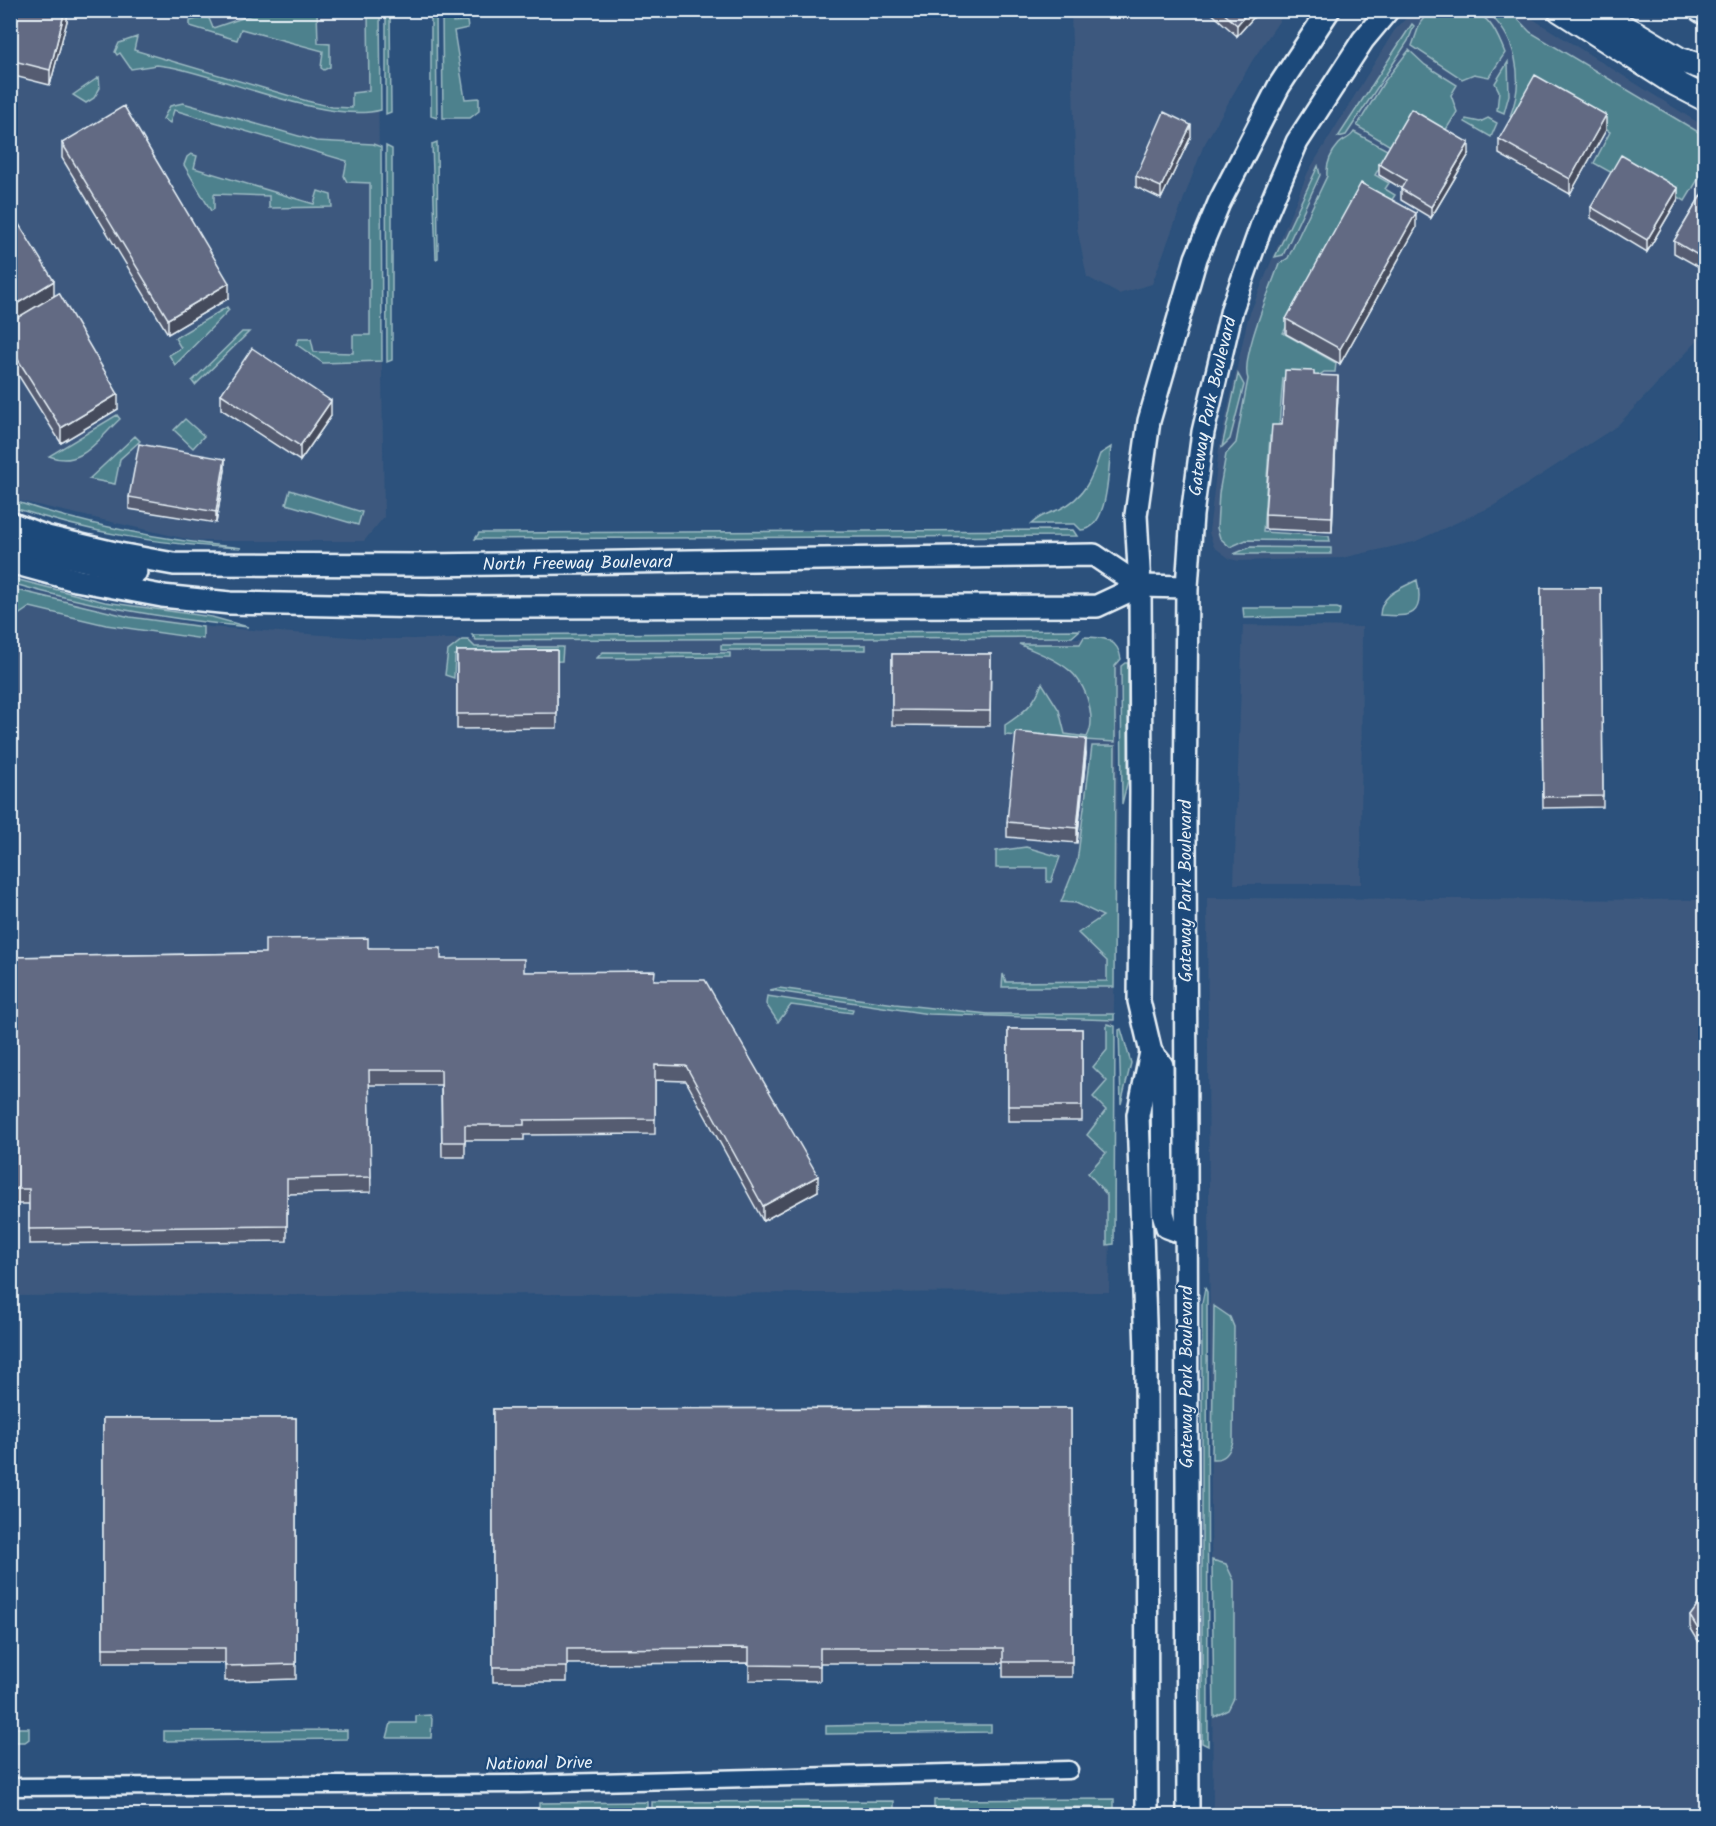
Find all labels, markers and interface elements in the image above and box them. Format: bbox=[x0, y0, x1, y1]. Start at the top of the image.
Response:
street label: Gateway Park Boulevard bbox=[1182, 313, 1246, 498]
street label: North Freeway Boulevard bbox=[482, 548, 674, 580]
street label: Gateway Park Boulevard bbox=[1172, 799, 1201, 982]
street label: Gateway Park Boulevard bbox=[1173, 1285, 1202, 1468]
street label: National Drive bbox=[485, 1749, 593, 1780]

